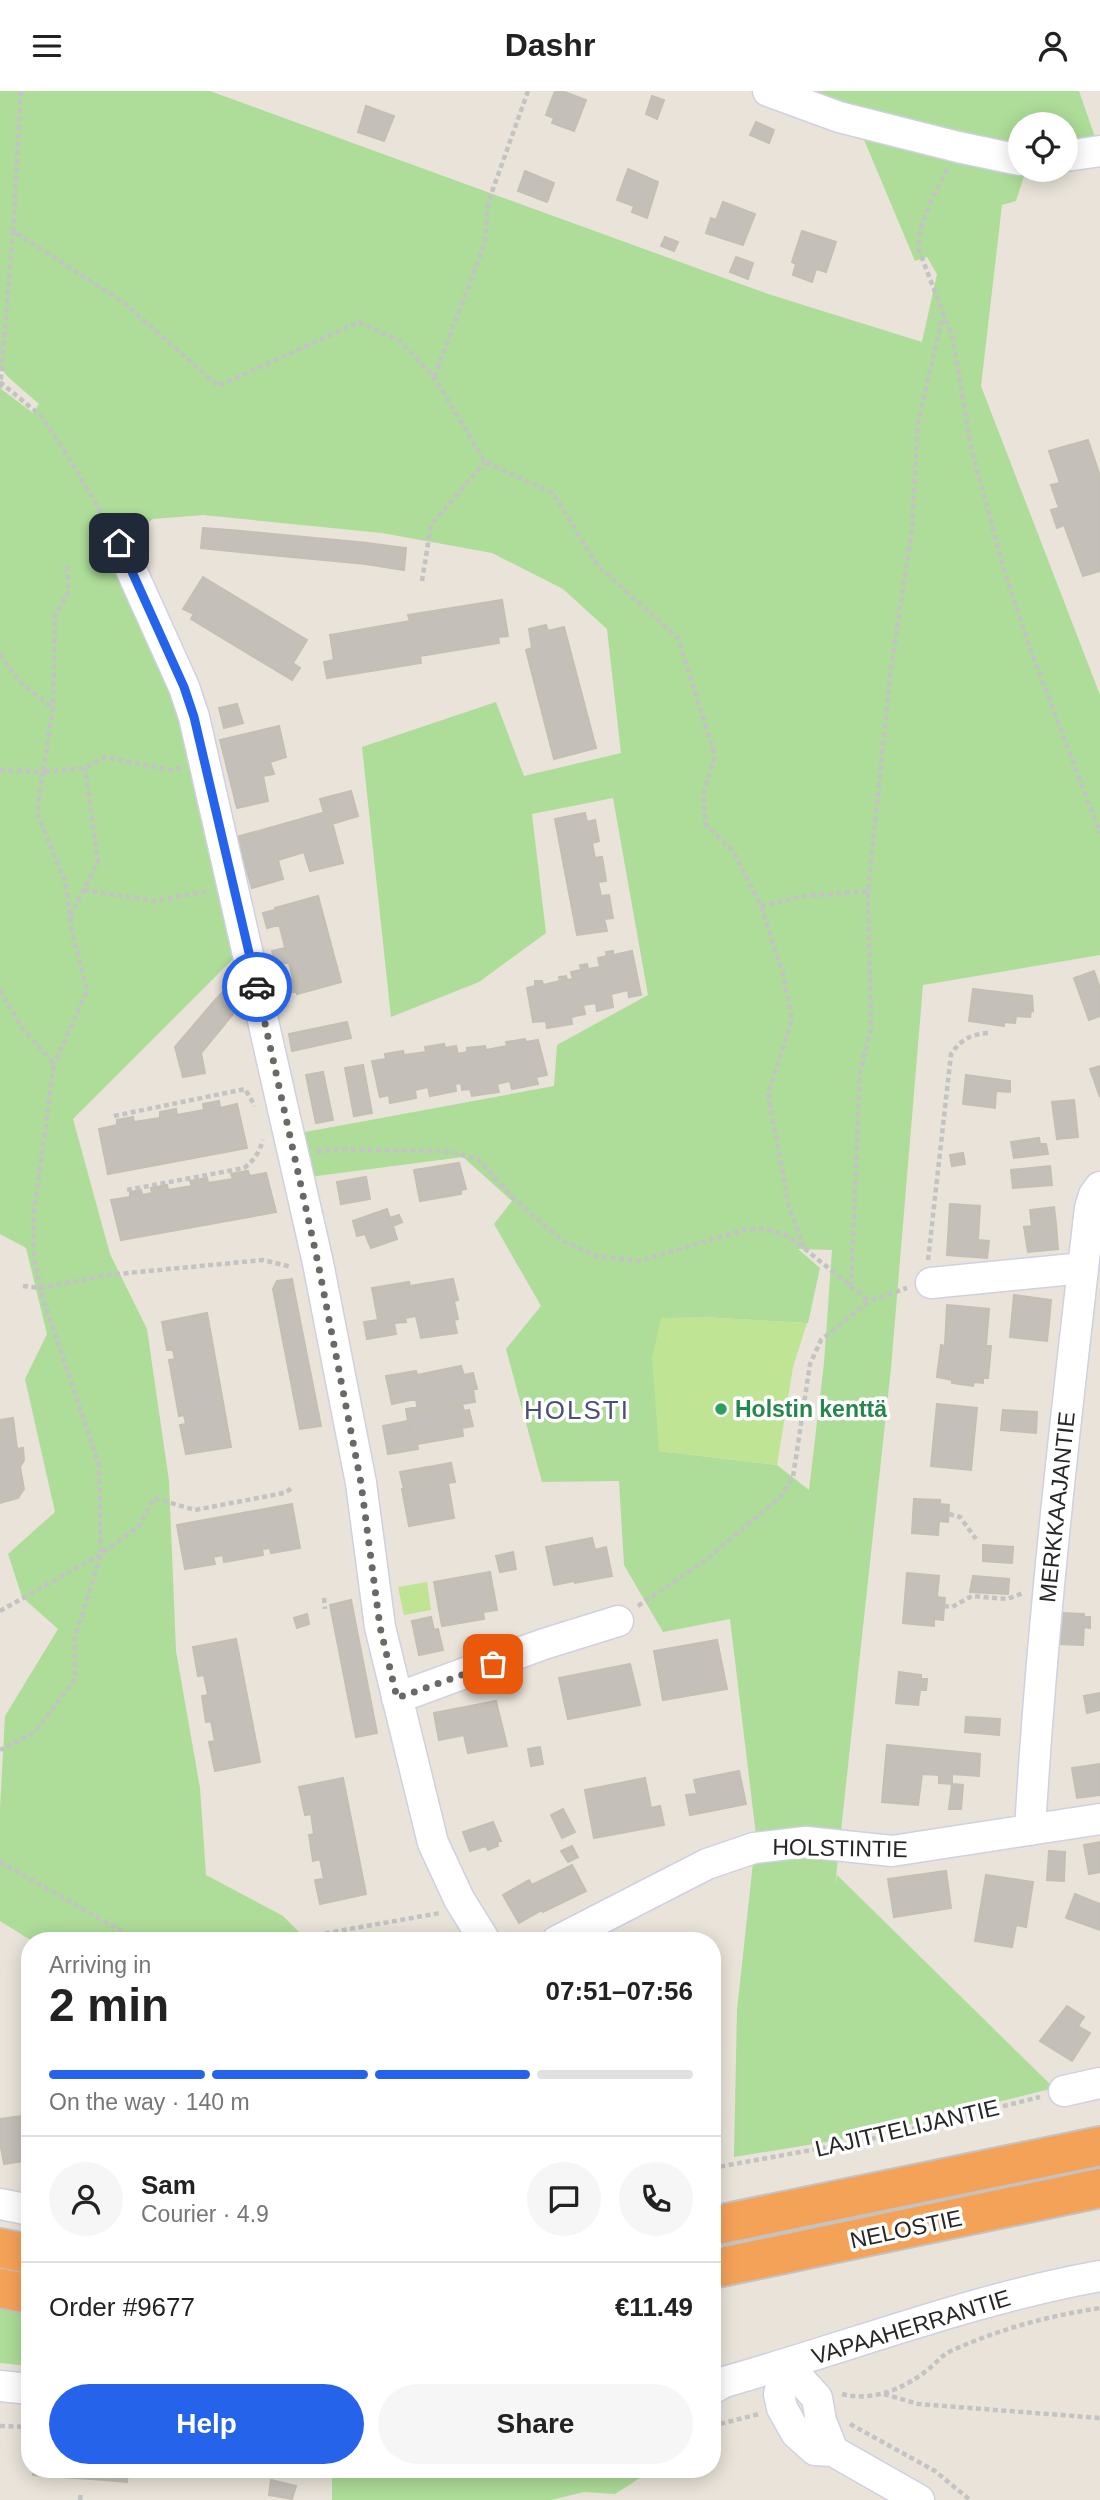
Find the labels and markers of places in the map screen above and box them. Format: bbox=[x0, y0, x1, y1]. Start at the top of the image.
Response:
pin bbox=[89, 513, 149, 573]
place label: Holstin kenttä bbox=[735, 1396, 887, 1422]
marker: Holstin kenttä bbox=[713, 1401, 729, 1417]
pin bbox=[463, 1634, 523, 1694]

